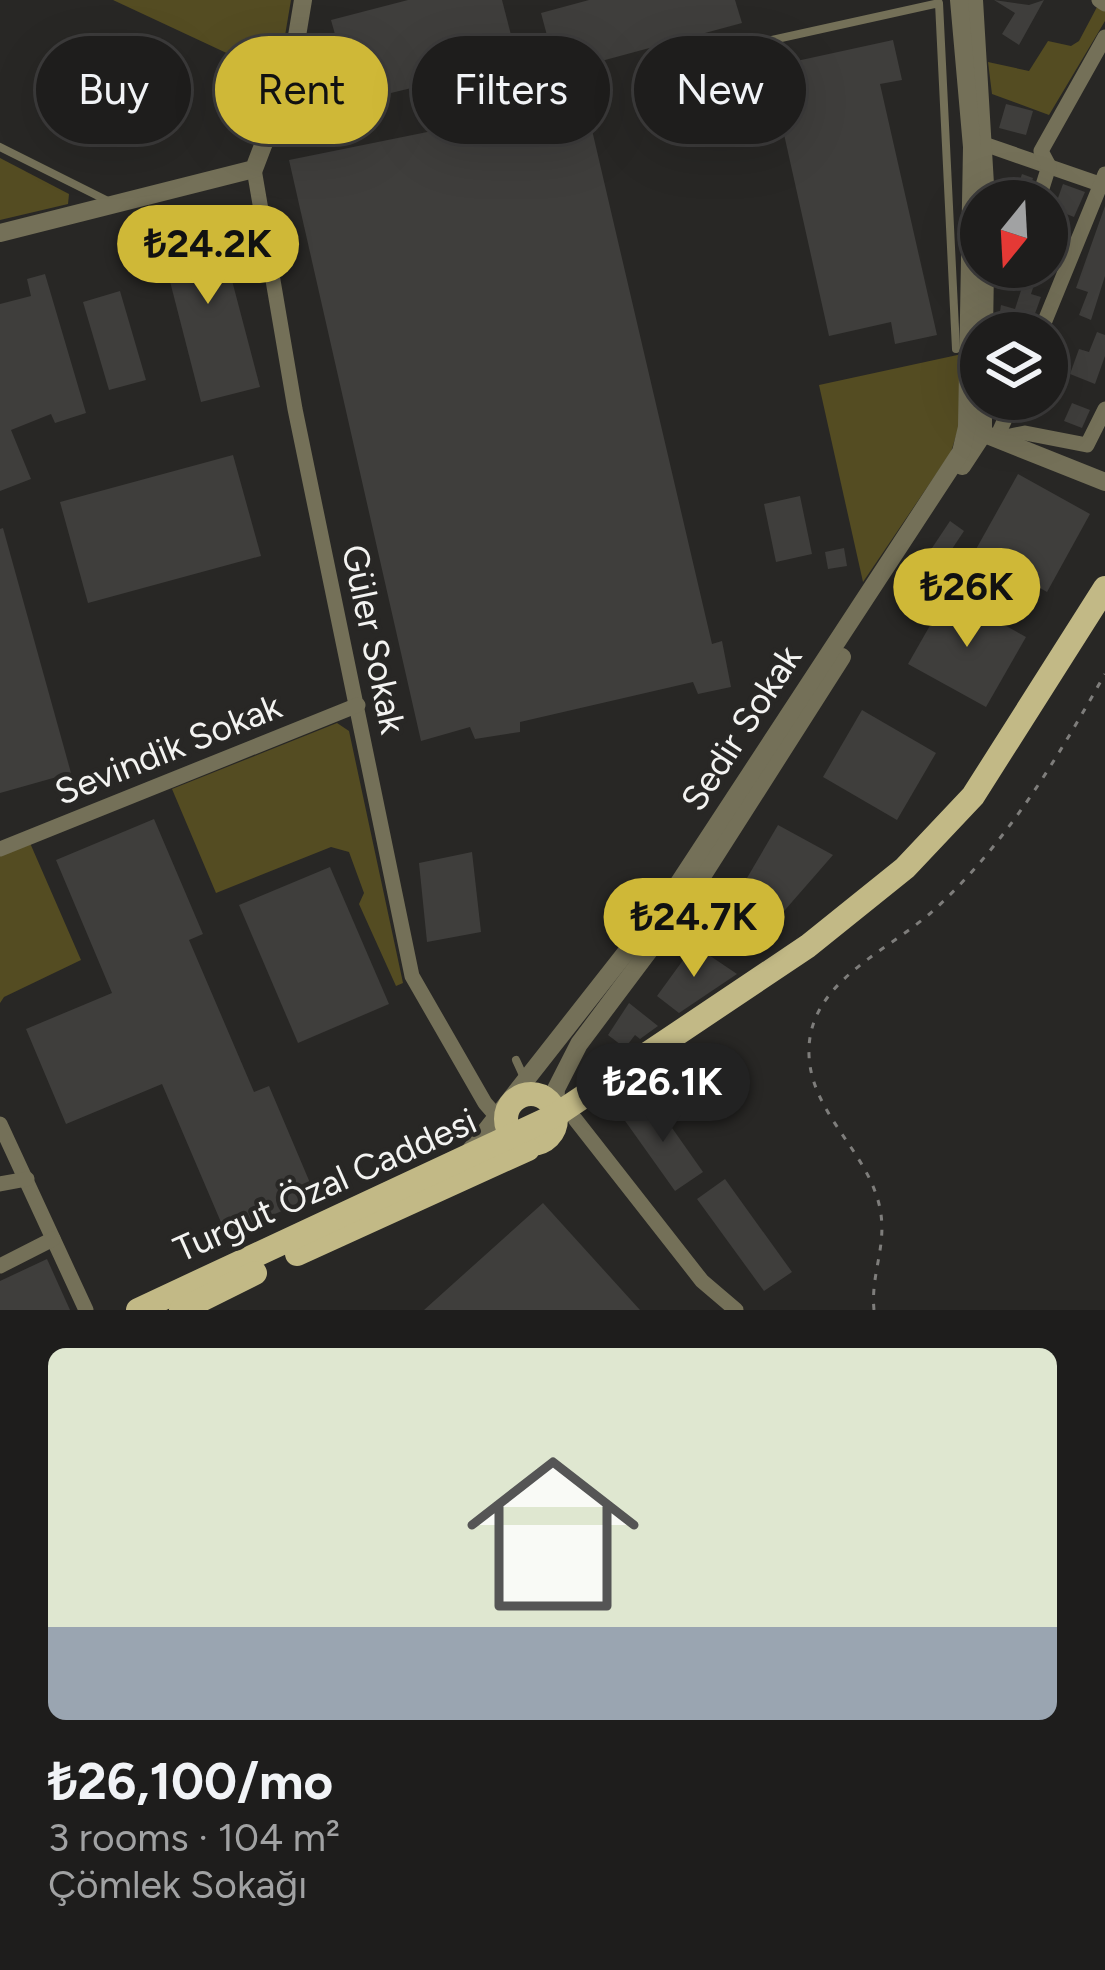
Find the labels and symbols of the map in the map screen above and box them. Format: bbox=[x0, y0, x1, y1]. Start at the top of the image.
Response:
north arrow bbox=[960, 180, 1068, 288]
pin: ₺24.2K bbox=[110, 205, 306, 307]
street label: Güler Sokak bbox=[333, 541, 415, 738]
pin: ₺26K bbox=[896, 548, 1038, 650]
street label: Sedir Sokak bbox=[672, 637, 811, 819]
street label: Sevindik Sokak bbox=[49, 684, 288, 814]
pin: ₺24.7K bbox=[596, 878, 792, 980]
pin: ₺26.1K bbox=[565, 1043, 761, 1145]
street label: Turgut Özal Caddesi bbox=[167, 1099, 483, 1271]

